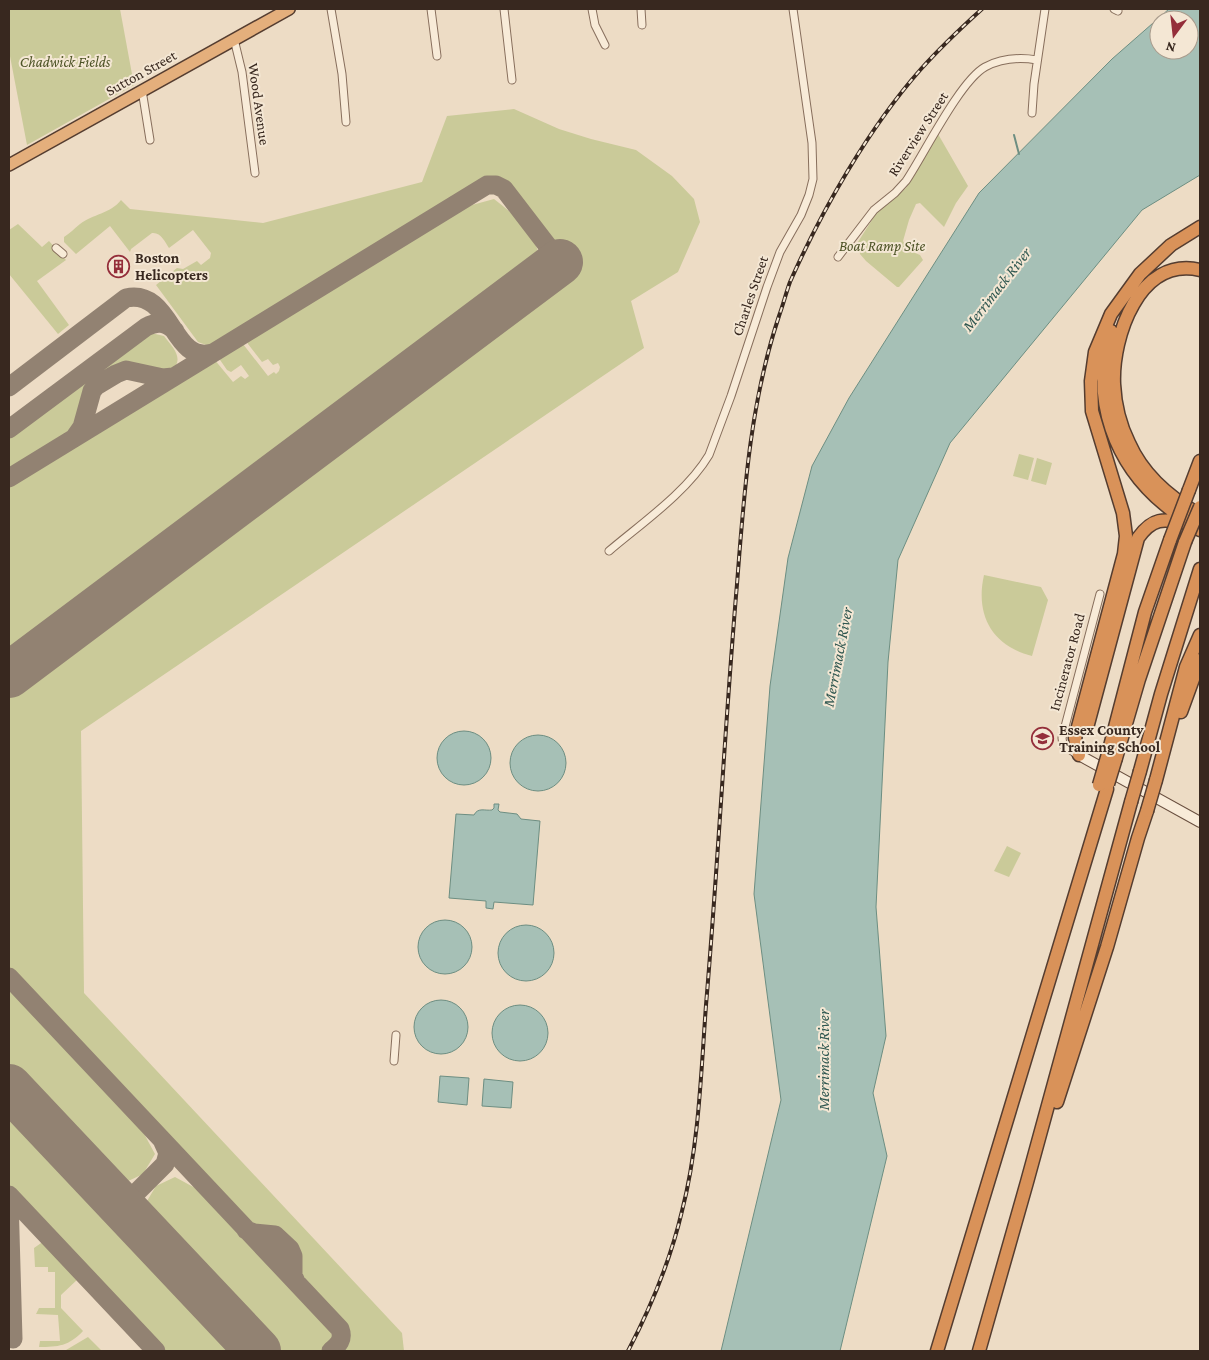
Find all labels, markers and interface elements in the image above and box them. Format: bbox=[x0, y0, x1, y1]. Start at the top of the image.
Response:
north arrow bbox=[1149, 10, 1199, 60]
text: N bbox=[1164, 38, 1177, 57]
street label: Sutton Street bbox=[103, 47, 180, 99]
park label: Chadwick Fields bbox=[20, 54, 111, 70]
street label: Wood Avenue bbox=[245, 62, 273, 147]
street label: Riverview Street bbox=[885, 88, 952, 179]
park label: Boat Ramp Site bbox=[839, 238, 925, 255]
water label: Merrimack River bbox=[958, 244, 1034, 335]
place label: Boston Helicopters bbox=[135, 250, 208, 283]
street label: Charles Street bbox=[729, 253, 771, 338]
building icon: Boston Helicopters bbox=[107, 255, 131, 279]
water label: Merrimack River bbox=[819, 606, 856, 709]
street label: Incinerator Road bbox=[1046, 611, 1088, 712]
place label: Essex County Training School bbox=[1059, 722, 1161, 755]
school or university icon: Essex County Training School bbox=[1031, 727, 1055, 751]
water label: Merrimack River bbox=[815, 1009, 832, 1111]

